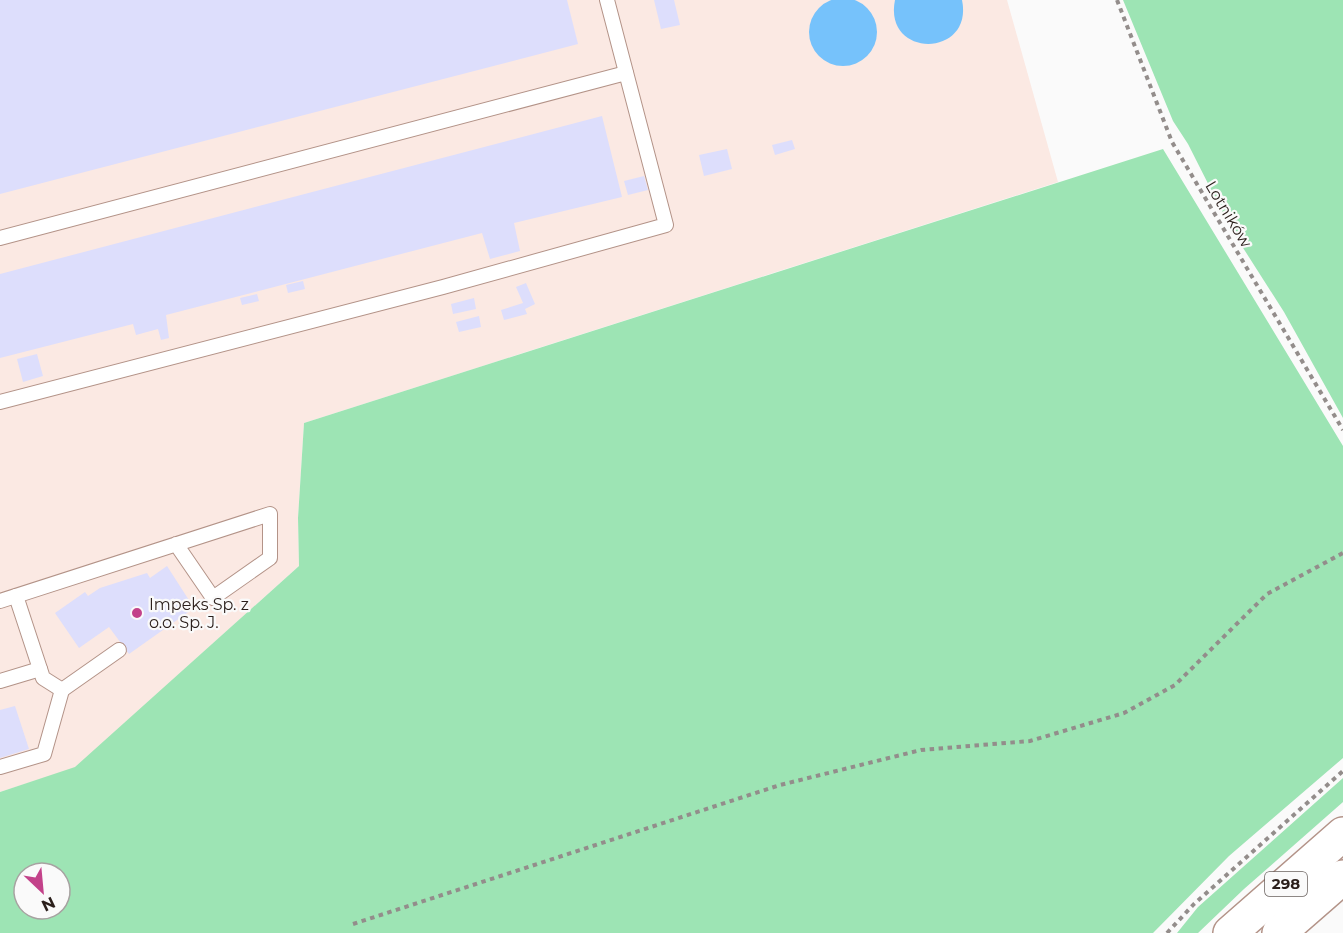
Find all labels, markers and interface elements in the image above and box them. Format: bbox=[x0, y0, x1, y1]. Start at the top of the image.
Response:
street label: Lotników bbox=[1201, 178, 1256, 251]
place label: Impeks Sp. z o.o. Sp. J. bbox=[149, 595, 249, 632]
marker: Impeks Sp. z o.o. Sp. J. bbox=[130, 606, 144, 620]
north arrow bbox=[12, 861, 72, 921]
road number: 298 bbox=[1265, 872, 1307, 896]
text: N bbox=[38, 893, 58, 915]

